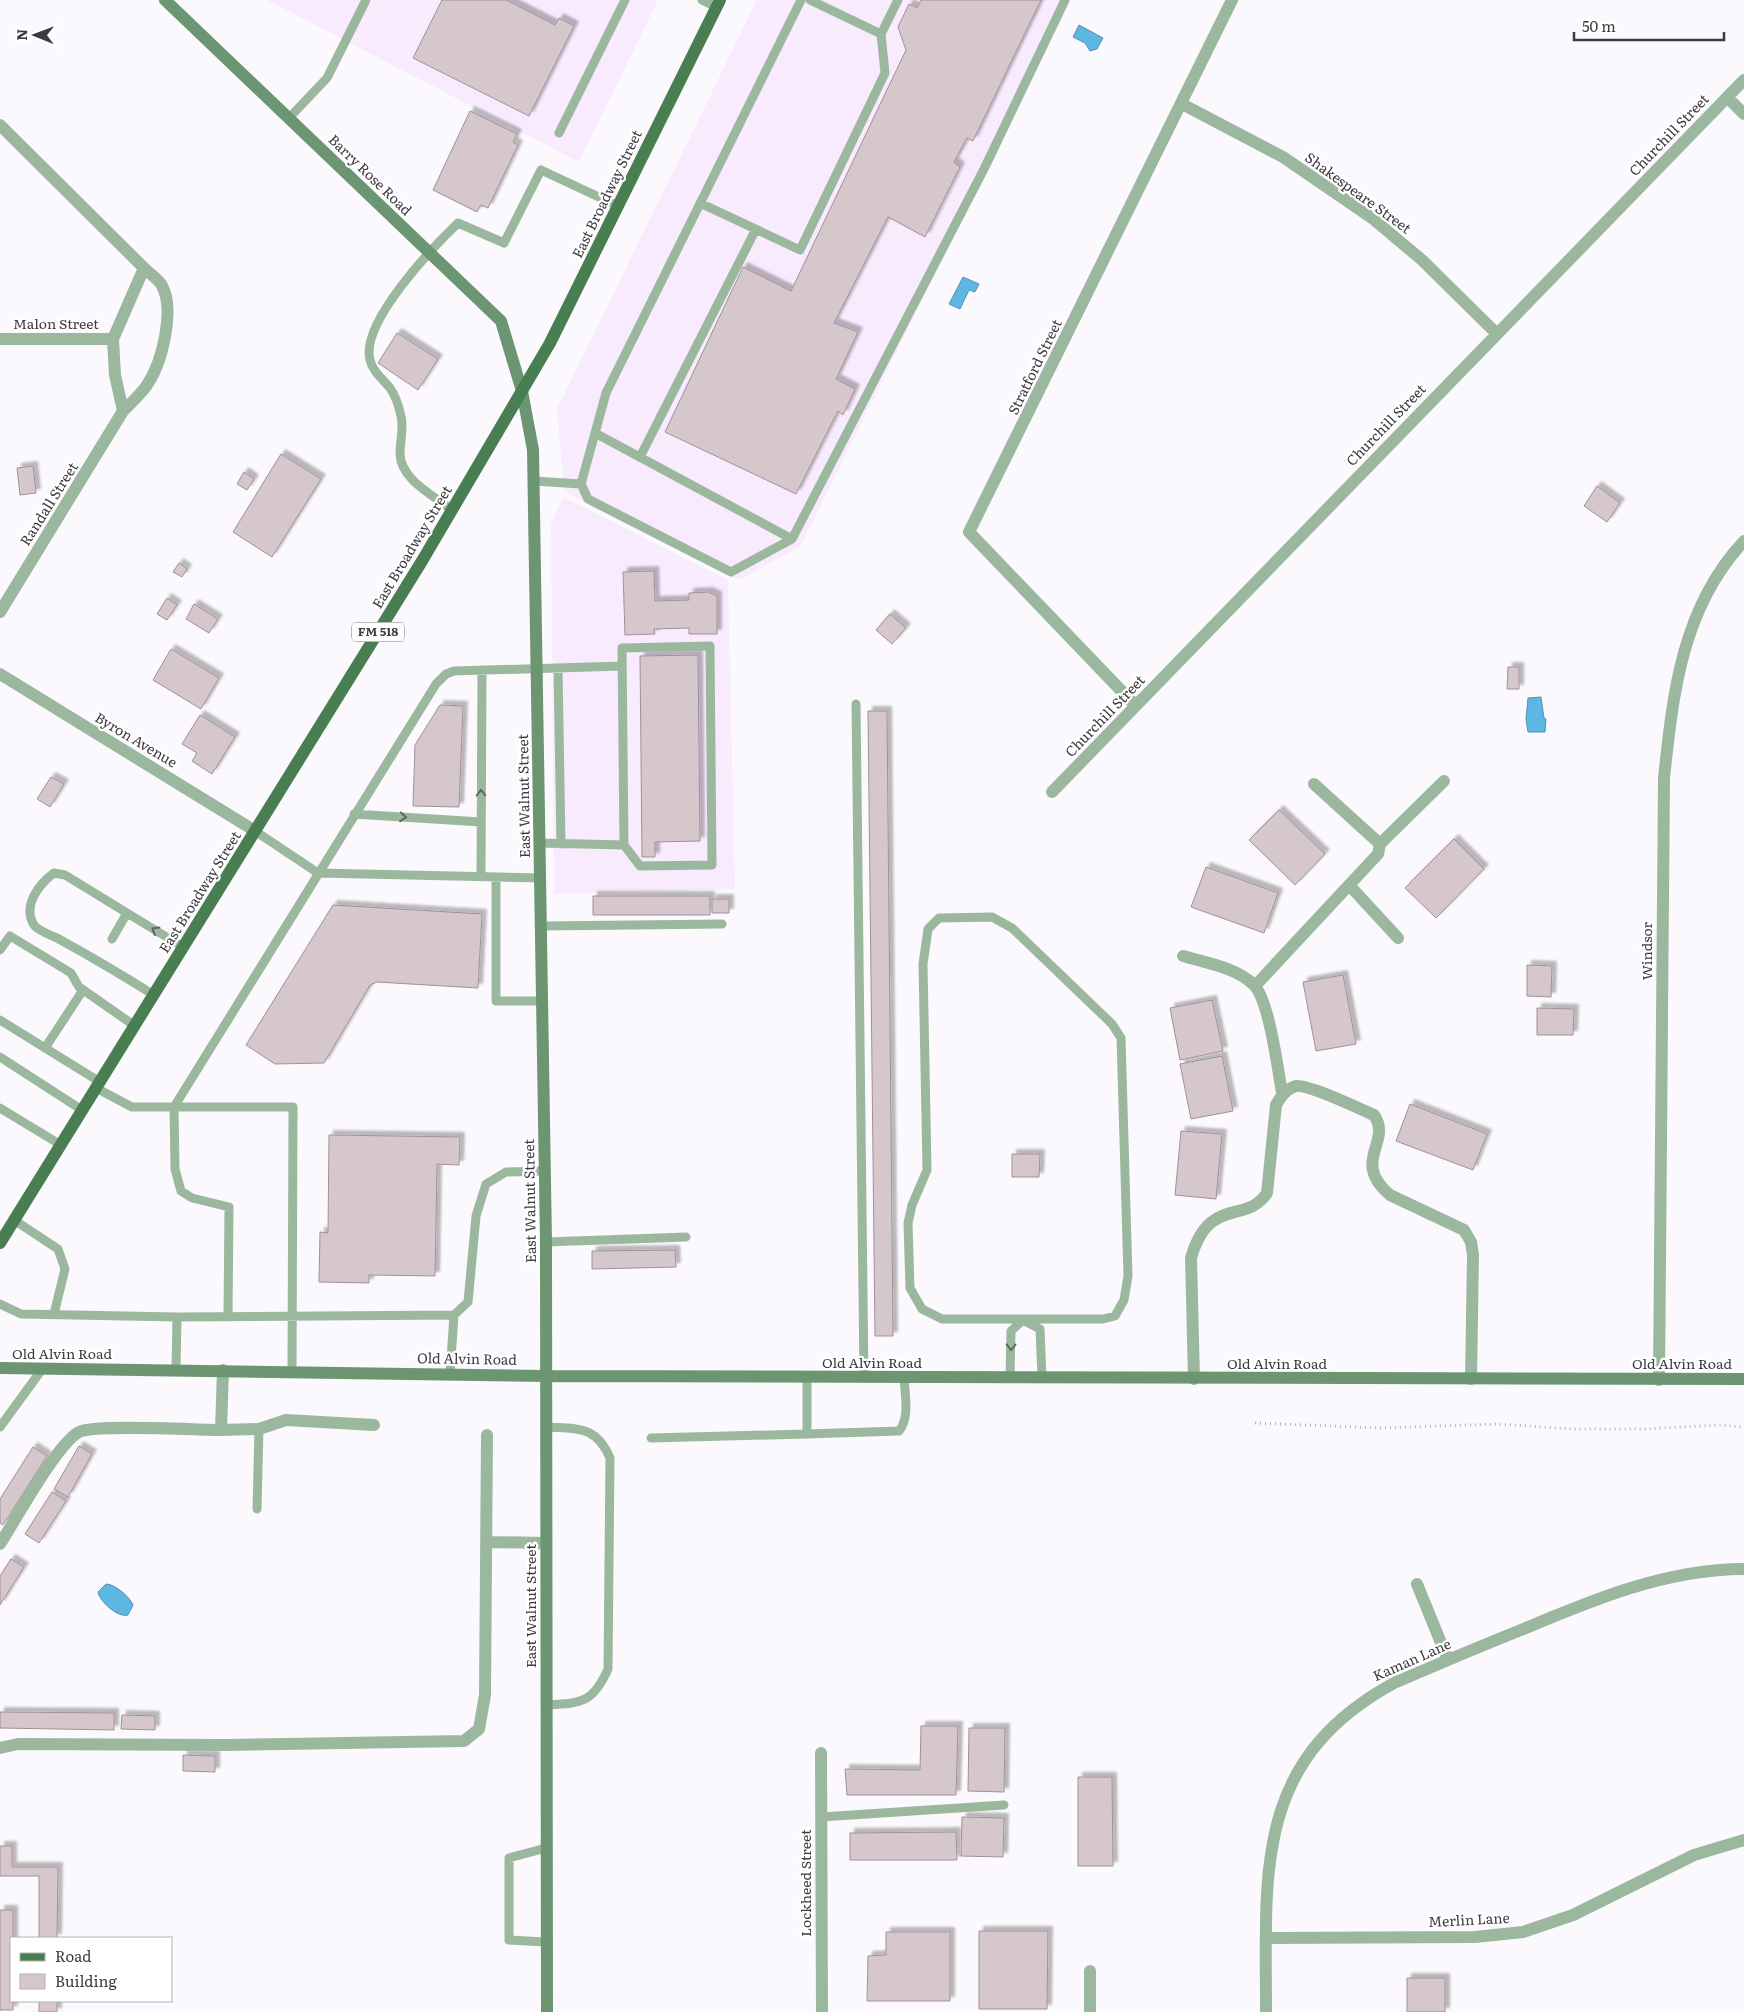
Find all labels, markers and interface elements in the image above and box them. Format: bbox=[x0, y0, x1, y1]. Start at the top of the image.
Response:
north arrow bbox=[10, 10, 60, 60]
scale bar bbox=[1574, 10, 1724, 42]
text: 50 m bbox=[1582, 14, 1616, 37]
text: N bbox=[11, 28, 31, 41]
street label: Churchill Street bbox=[1624, 89, 1713, 180]
street label: East Broadway Street bbox=[566, 126, 646, 261]
street label: Barry Rose Road bbox=[325, 129, 417, 220]
street label: Shakespeare Street bbox=[1301, 147, 1416, 238]
street label: Malon Street bbox=[13, 313, 99, 333]
street label: Stratford Street bbox=[1002, 315, 1066, 418]
street label: Churchill Street bbox=[1341, 379, 1430, 470]
street label: Randall Street bbox=[15, 458, 82, 549]
street label: East Broadway Street bbox=[366, 481, 456, 612]
road number: FM 518 bbox=[352, 622, 404, 642]
street label: Churchill Street bbox=[1060, 670, 1149, 761]
street label: Byron Avenue bbox=[92, 707, 181, 772]
street label: East Walnut Street bbox=[512, 733, 534, 858]
one-way arrow bbox=[476, 788, 486, 796]
one-way arrow bbox=[399, 812, 407, 823]
street label: East Broadway Street bbox=[153, 826, 245, 956]
street label: Windsor bbox=[1636, 921, 1656, 980]
one-way arrow bbox=[152, 927, 161, 937]
street label: East Walnut Street bbox=[518, 1138, 540, 1263]
street label: Old Alvin Road bbox=[12, 1343, 112, 1363]
one-way arrow bbox=[1006, 1344, 1016, 1351]
street label: Old Alvin Road bbox=[417, 1347, 518, 1369]
street label: Old Alvin Road bbox=[822, 1352, 922, 1372]
street label: Old Alvin Road bbox=[1227, 1353, 1327, 1373]
street label: Old Alvin Road bbox=[1632, 1353, 1732, 1373]
street label: East Walnut Street bbox=[520, 1544, 540, 1668]
street label: Kaman Lane bbox=[1369, 1633, 1454, 1685]
street label: Lockheed Street bbox=[795, 1829, 815, 1937]
street label: Merlin Lane bbox=[1428, 1907, 1510, 1931]
legend bbox=[10, 1937, 172, 2002]
text: Road bbox=[55, 1944, 91, 1967]
text: Building bbox=[55, 1969, 117, 1992]

